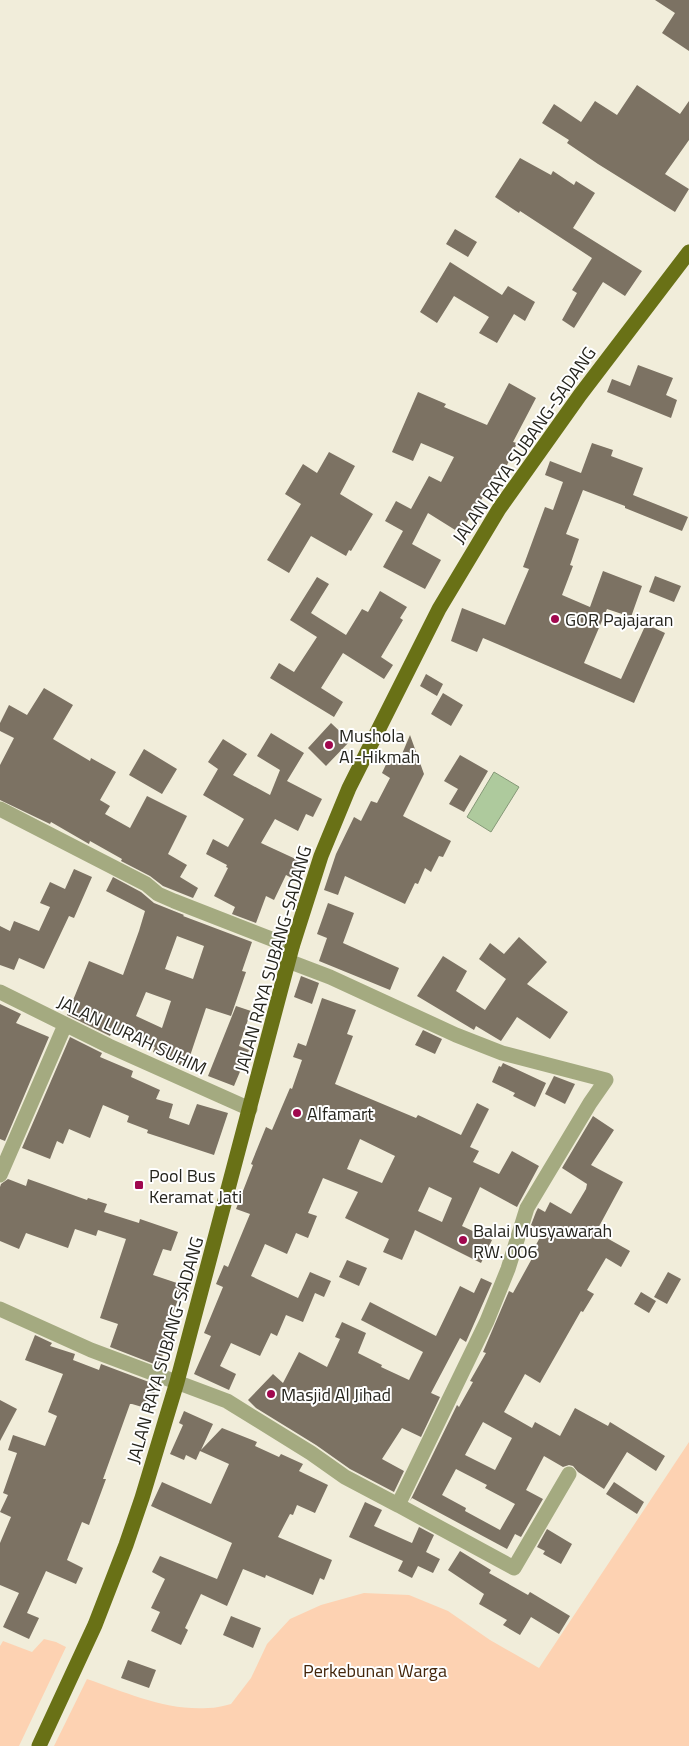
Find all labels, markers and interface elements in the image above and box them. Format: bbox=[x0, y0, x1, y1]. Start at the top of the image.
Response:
street label: JALAN RAYA SUBANG-SADANG bbox=[446, 341, 602, 549]
place label: GOR Pajajaran bbox=[565, 606, 673, 633]
marker: GOR Pajajaran bbox=[549, 613, 561, 625]
place label: Mushola Al-Hikmah bbox=[339, 722, 420, 770]
marker: Mushola Al-Hikmah bbox=[323, 739, 335, 751]
street label: JALAN RAYA SUBANG-SADANG bbox=[228, 842, 318, 1076]
street label: JALAN LURAH SUHIM bbox=[53, 988, 211, 1082]
place label: Alfamart bbox=[307, 1100, 374, 1127]
marker: Alfamart bbox=[291, 1107, 303, 1119]
place label: Pool Bus Keramat Jati bbox=[149, 1162, 242, 1210]
marker: Pool Bus Keramat Jati bbox=[133, 1179, 145, 1191]
place label: Balai Musyawarah RW. 006 bbox=[473, 1217, 612, 1265]
street label: JALAN RAYA SUBANG-SADANG bbox=[120, 1233, 210, 1467]
marker: Balai Musyawarah RW. 006 bbox=[457, 1234, 469, 1246]
place label: Masjid Al Jihad bbox=[281, 1381, 391, 1408]
marker: Masjid Al Jihad bbox=[265, 1388, 277, 1400]
park label: Perkebunan Warga bbox=[303, 1657, 447, 1684]

